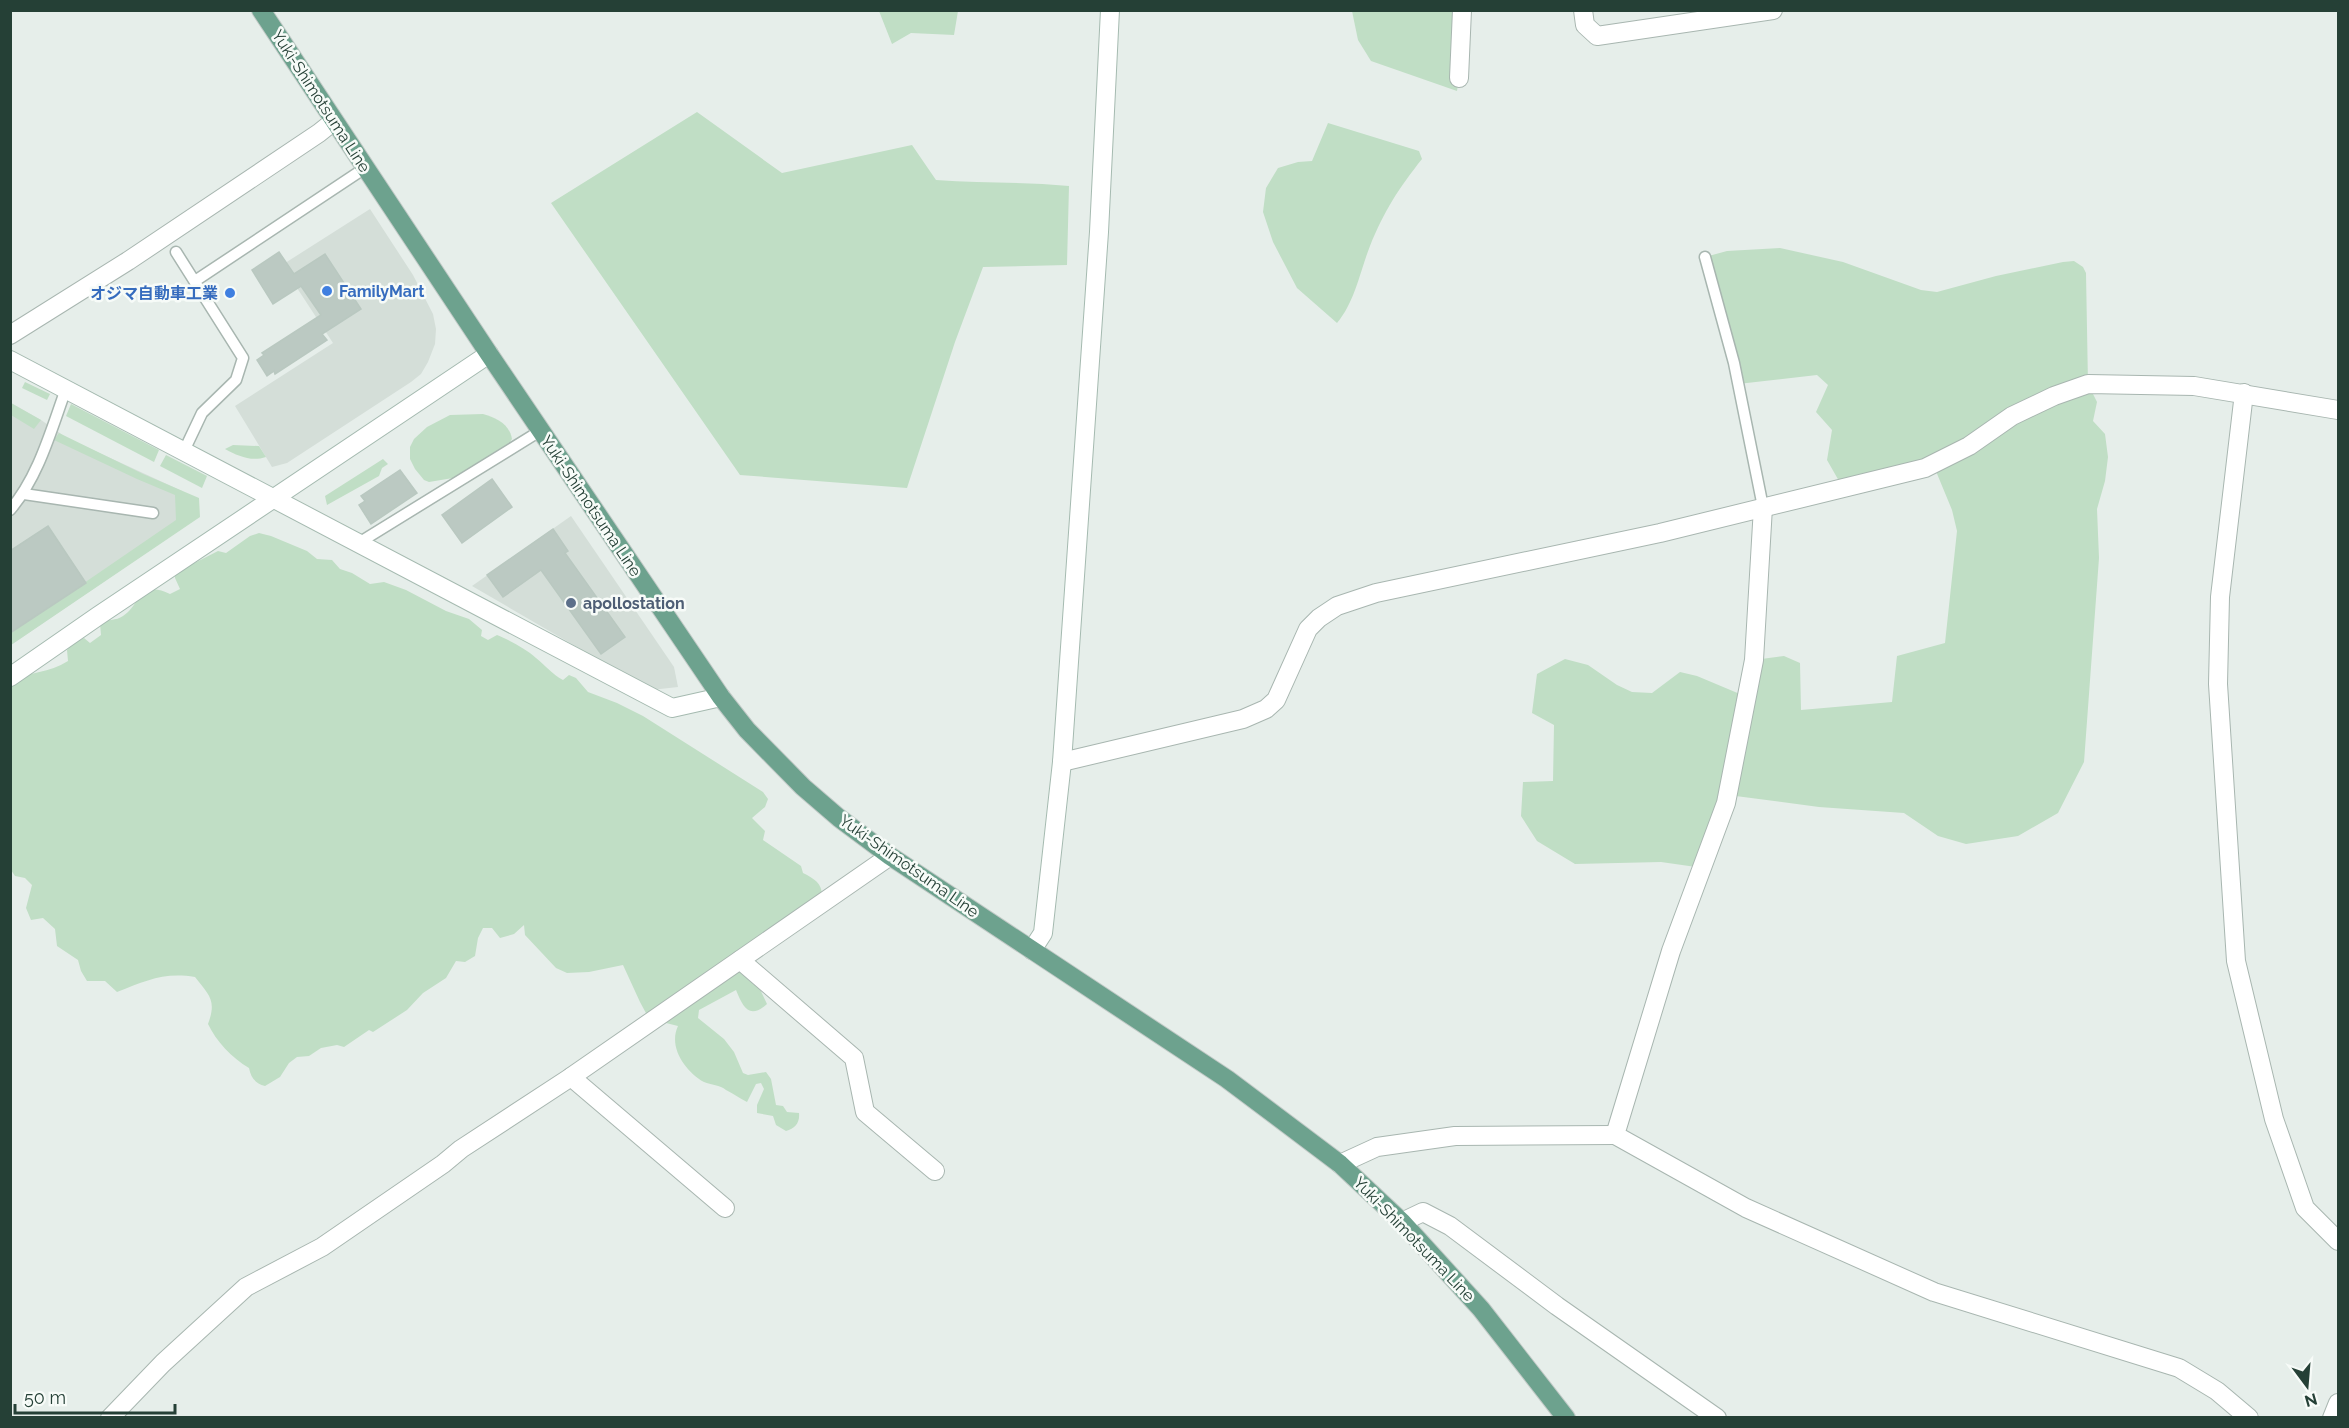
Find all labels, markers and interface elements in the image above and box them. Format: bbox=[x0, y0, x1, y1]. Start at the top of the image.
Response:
street label: Yuki-Shimotsuma Line bbox=[268, 26, 374, 176]
place label: FamilyMart bbox=[339, 282, 424, 301]
place label: オジマ自動車工業 bbox=[90, 284, 218, 303]
marker: FamilyMart bbox=[320, 284, 334, 298]
marker: オジマ自動車工業 bbox=[223, 286, 237, 300]
street label: Yuki-Shimotsuma Line bbox=[537, 432, 645, 580]
place label: apollostation bbox=[583, 594, 685, 613]
marker: apollostation bbox=[564, 596, 578, 610]
street label: Yuki-Shimotsuma Line bbox=[836, 811, 982, 921]
street label: Yuki-Shimotsuma Line bbox=[1350, 1173, 1478, 1305]
north arrow bbox=[2277, 1356, 2337, 1416]
scale bar bbox=[15, 1377, 176, 1415]
text: 50 m bbox=[24, 1387, 66, 1408]
text: N bbox=[2303, 1389, 2319, 1411]

